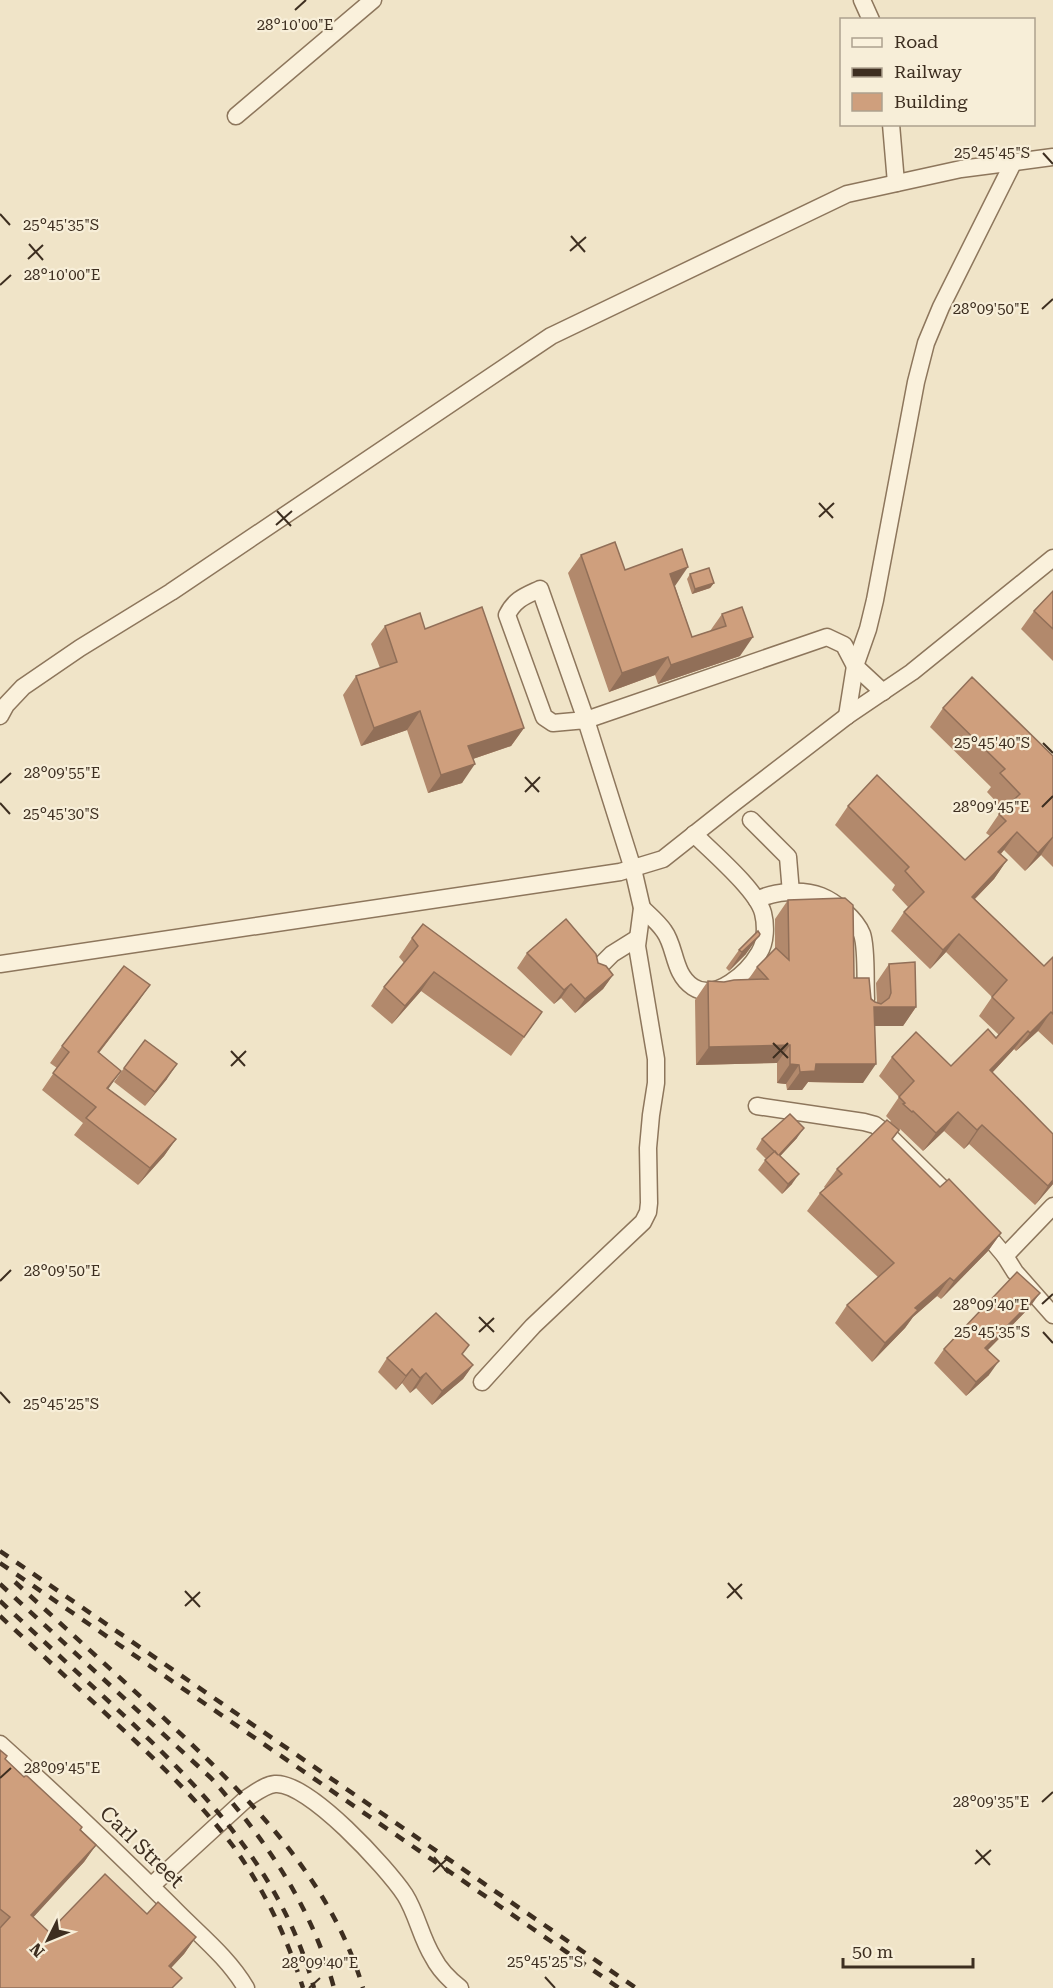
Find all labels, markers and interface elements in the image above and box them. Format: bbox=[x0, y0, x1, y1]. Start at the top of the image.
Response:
text: 28°10'00"E bbox=[257, 16, 333, 34]
legend bbox=[840, 18, 1035, 126]
text: Road bbox=[894, 31, 939, 52]
text: Railway bbox=[894, 61, 962, 82]
text: Building bbox=[894, 91, 968, 112]
text: 25°45'45"S bbox=[954, 144, 1030, 162]
text: 25°45'35"S bbox=[23, 216, 99, 234]
text: 28°10'00"E bbox=[24, 266, 100, 284]
text: 28°09'50"E bbox=[953, 300, 1029, 318]
text: 25°45'40"S bbox=[954, 734, 1030, 752]
text: 28°09'55"E bbox=[24, 764, 100, 782]
text: 28°09'45"E bbox=[953, 798, 1029, 816]
text: 25°45'30"S bbox=[23, 805, 99, 823]
text: 28°09'50"E bbox=[24, 1262, 100, 1280]
text: 28°09'40"E bbox=[953, 1296, 1029, 1314]
text: 25°45'35"S bbox=[954, 1323, 1030, 1341]
text: 25°45'25"S bbox=[23, 1395, 99, 1413]
text: 28°09'45"E bbox=[24, 1759, 100, 1777]
text: 28°09'35"E bbox=[953, 1793, 1029, 1811]
street label: Carl Street bbox=[95, 1801, 189, 1893]
north arrow bbox=[18, 1910, 78, 1970]
scale bar bbox=[843, 1931, 974, 1969]
text: N bbox=[26, 1939, 49, 1961]
text: 50 m bbox=[852, 1941, 893, 1962]
text: 25°45'25"S bbox=[507, 1953, 583, 1971]
text: 28°09'40"E bbox=[282, 1954, 358, 1972]

